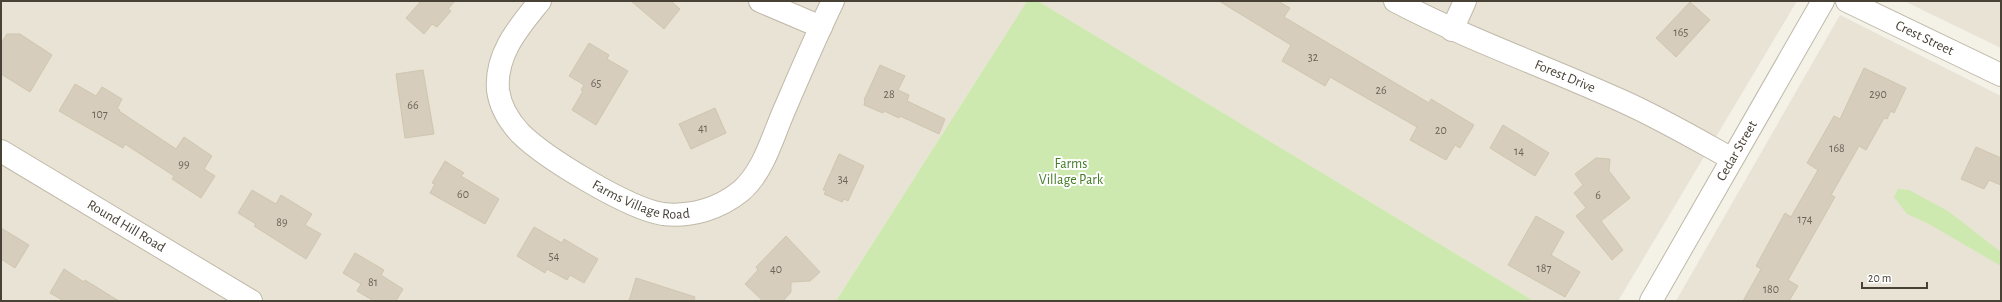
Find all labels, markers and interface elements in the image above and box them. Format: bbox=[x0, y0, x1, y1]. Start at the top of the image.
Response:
street label: Crest Street bbox=[1893, 18, 1956, 58]
house number: 165 bbox=[1674, 26, 1688, 38]
house number: 32 bbox=[1308, 51, 1319, 63]
street label: Forest Drive bbox=[1533, 58, 1597, 95]
house number: 65 bbox=[591, 77, 601, 89]
house number: 26 bbox=[1375, 84, 1387, 96]
house number: 28 bbox=[883, 88, 895, 100]
house number: 290 bbox=[1869, 88, 1887, 100]
house number: 66 bbox=[407, 99, 419, 111]
house number: 107 bbox=[92, 108, 108, 120]
street label: Cedar Street bbox=[1714, 118, 1760, 183]
house number: 41 bbox=[698, 122, 708, 134]
house number: 20 bbox=[1435, 124, 1447, 136]
house number: 168 bbox=[1829, 142, 1845, 154]
house number: 14 bbox=[1514, 145, 1524, 157]
park label: Farms Village Park bbox=[1039, 157, 1104, 187]
house number: 99 bbox=[178, 158, 190, 170]
house number: 34 bbox=[838, 173, 849, 185]
street label: Farms Village Road bbox=[590, 178, 691, 222]
house number: 60 bbox=[457, 188, 469, 200]
house number: 6 bbox=[1595, 189, 1601, 201]
street label: Round Hill Road bbox=[85, 197, 168, 255]
house number: 174 bbox=[1798, 213, 1813, 225]
house number: 89 bbox=[276, 216, 288, 228]
house number: 54 bbox=[549, 250, 560, 262]
house number: 187 bbox=[1537, 262, 1551, 274]
house number: 40 bbox=[770, 263, 782, 275]
scale bar bbox=[1862, 264, 1927, 290]
text: 20 m bbox=[1868, 272, 1891, 284]
house number: 81 bbox=[368, 276, 378, 288]
house number: 180 bbox=[1763, 283, 1779, 295]

